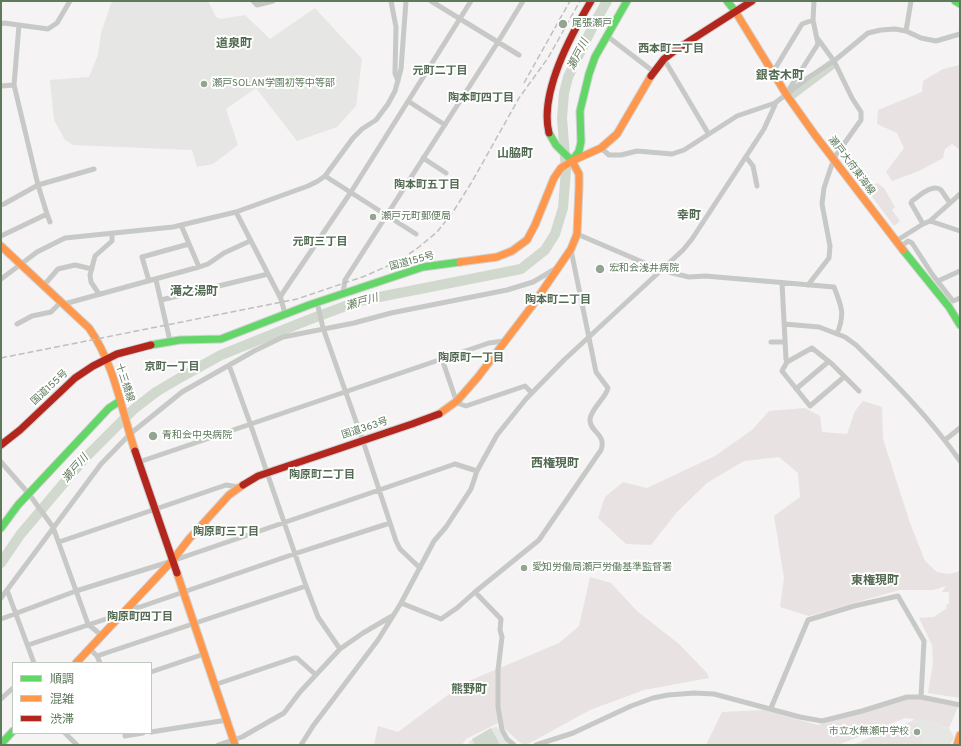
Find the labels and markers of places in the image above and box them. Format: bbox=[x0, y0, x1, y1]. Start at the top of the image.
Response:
marker: 尾張瀬戸 bbox=[557, 18, 569, 30]
place label: 尾張瀬戸 bbox=[572, 18, 612, 30]
place label: 瀬戸SOLAN学園初等中等部 bbox=[212, 78, 335, 90]
marker: 瀬戸SOLAN学園初等中等部 bbox=[199, 79, 209, 89]
place label: 瀬戸元町郵便局 bbox=[381, 211, 451, 223]
marker: 瀬戸元町郵便局 bbox=[368, 212, 378, 222]
marker: 宏和会浅井病院 bbox=[594, 263, 606, 275]
place label: 宏和会浅井病院 bbox=[609, 263, 679, 275]
marker: 青和会中央病院 bbox=[147, 430, 159, 442]
place label: 青和会中央病院 bbox=[162, 430, 232, 442]
place label: 愛知労働局瀬戸労働基準監督署 bbox=[532, 562, 672, 574]
marker: 愛知労働局瀬戸労働基準監督署 bbox=[519, 563, 529, 573]
place label: 市立水無瀬中学校 bbox=[829, 726, 909, 738]
marker: 市立水無瀬中学校 bbox=[912, 727, 922, 737]

